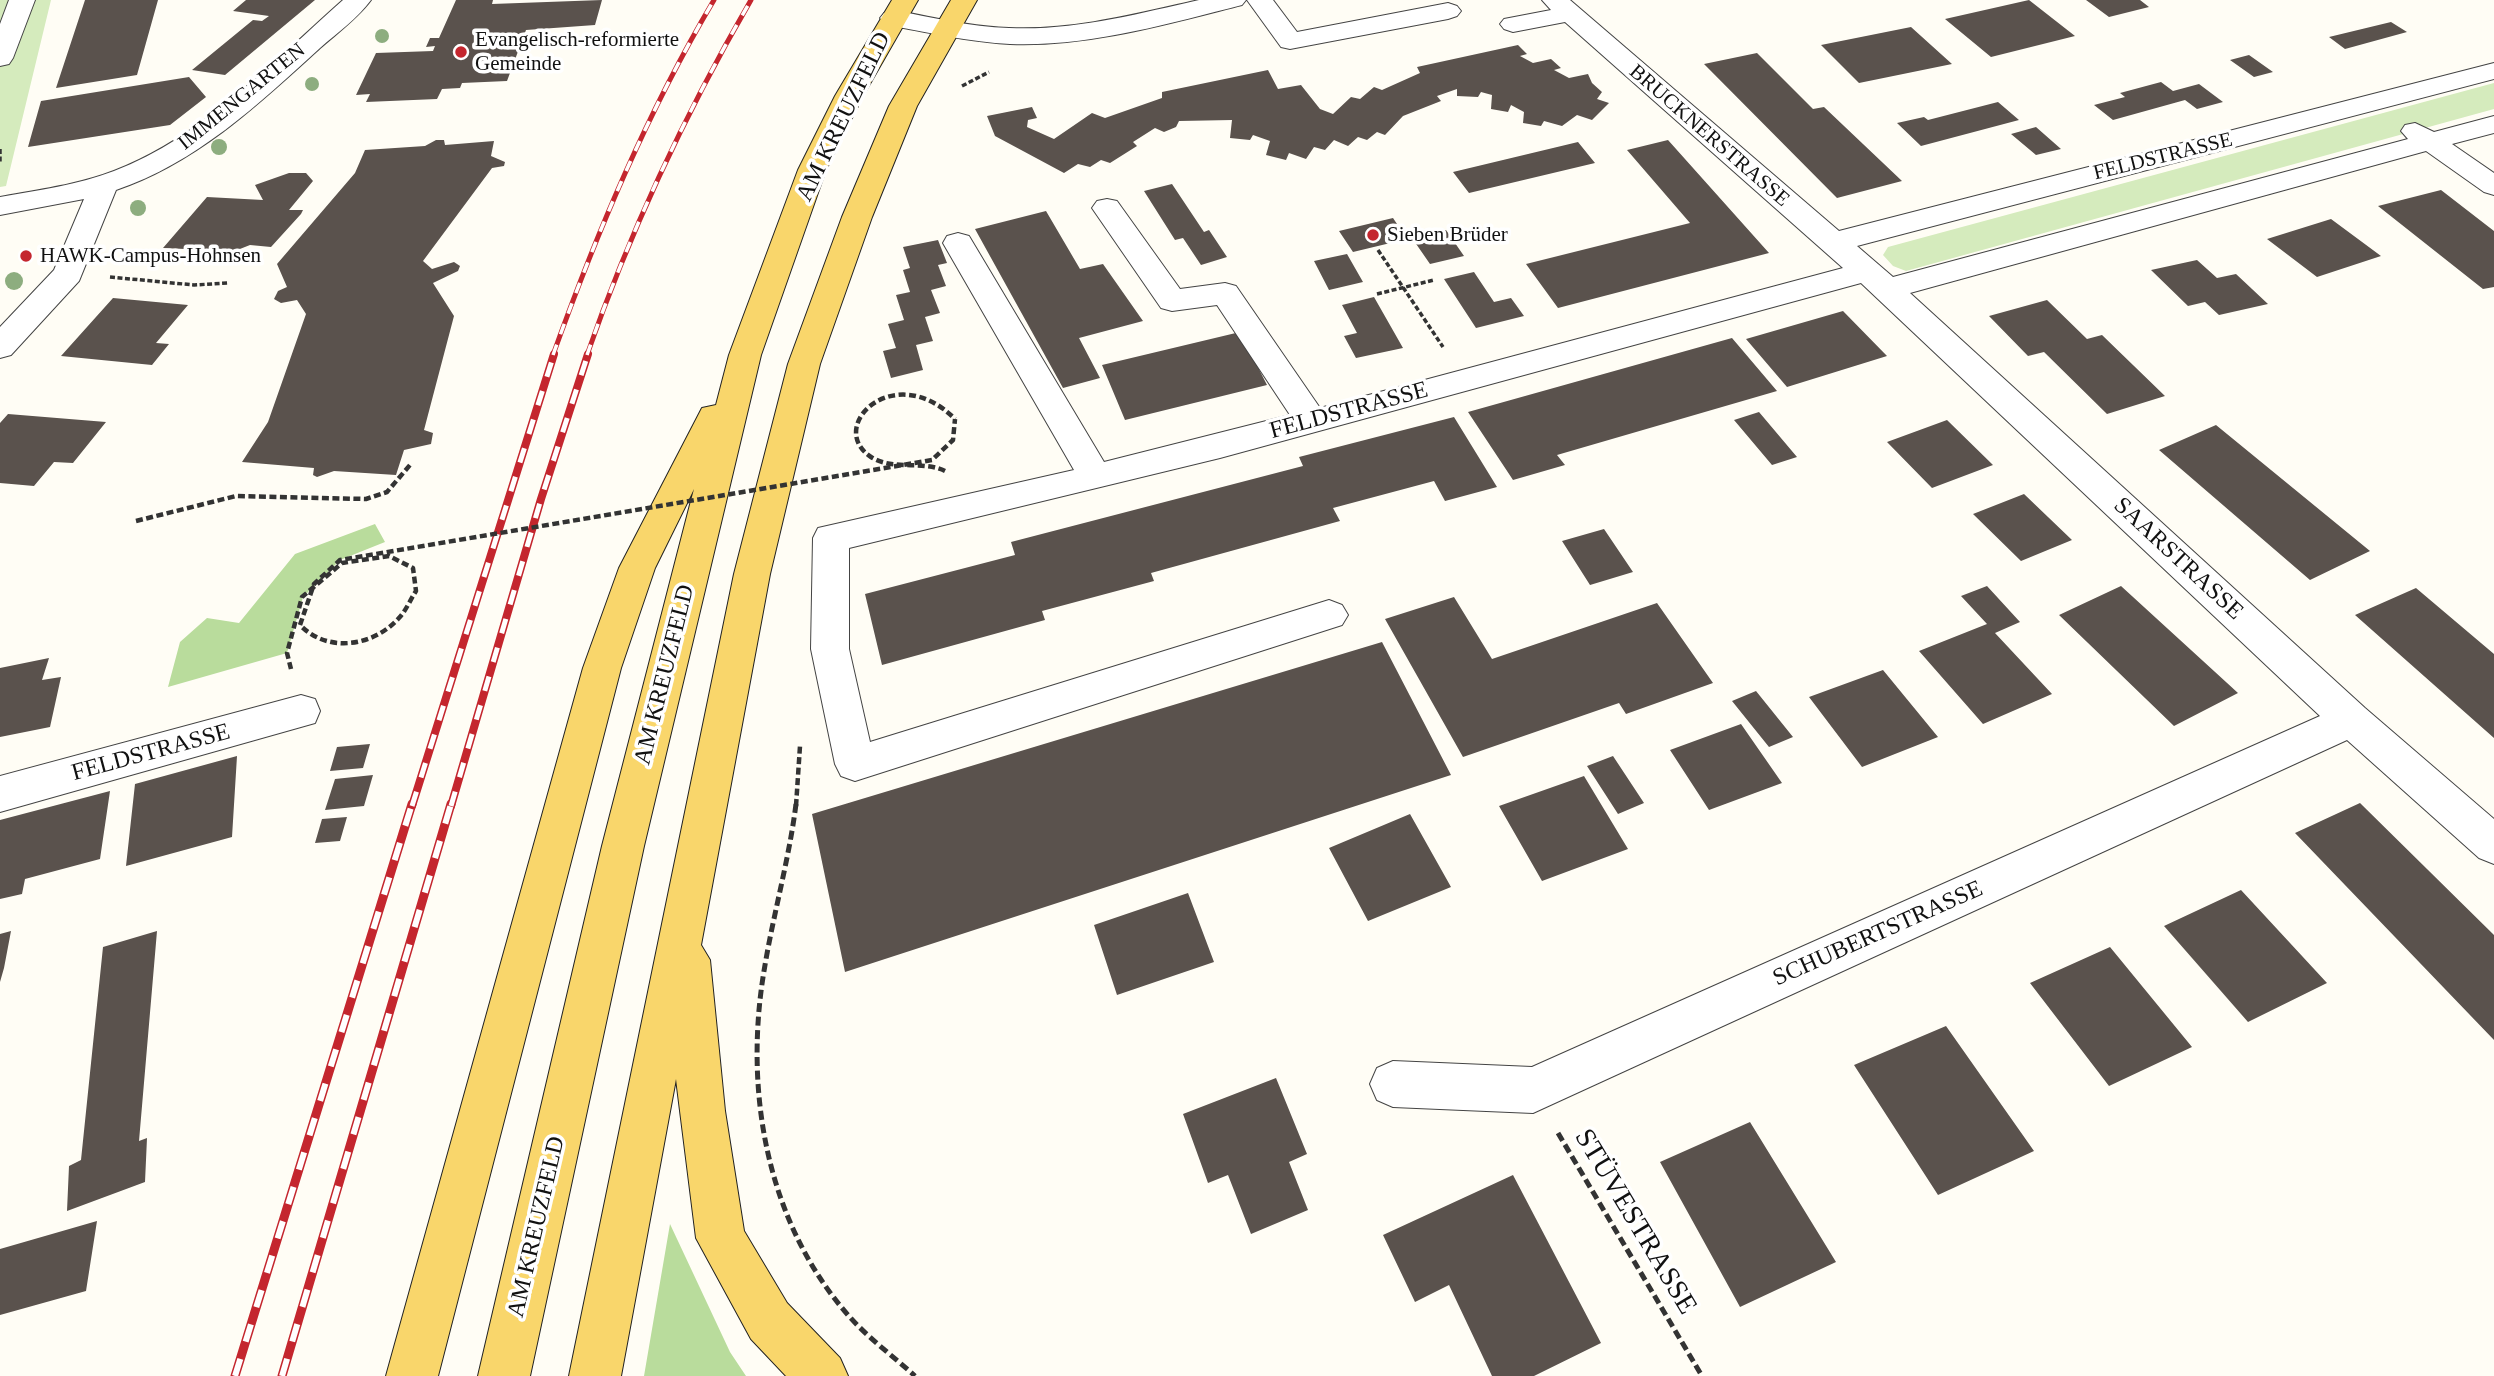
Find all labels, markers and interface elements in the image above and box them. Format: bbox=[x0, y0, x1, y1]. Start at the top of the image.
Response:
place label: Evangelisch-reformierte Gemeinde bbox=[475, 27, 679, 77]
street label: AM KREUZFELD bbox=[791, 28, 897, 206]
street label: IMMENGARTEN bbox=[173, 38, 311, 156]
marker: Evangelisch-reformierte Gemeinde bbox=[453, 44, 469, 60]
street label: BRUCKNERSTRASSE bbox=[1624, 60, 1794, 212]
street label: FELDSTRASSE bbox=[2091, 128, 2235, 186]
place label: Sieben Brüder bbox=[1387, 222, 1508, 248]
marker: Sieben Brüder bbox=[1365, 227, 1381, 243]
place label: HAWK-Campus-Hohnsen bbox=[40, 243, 261, 269]
marker: HAWK-Campus-Hohnsen bbox=[18, 248, 34, 264]
street label: FELDSTRASSE bbox=[1267, 376, 1431, 446]
street label: SAARSTRASSE bbox=[2107, 492, 2249, 626]
street label: AM KREUZFELD bbox=[629, 582, 701, 768]
street label: FELDSTRASSE bbox=[69, 718, 233, 788]
street label: SCHUBERTSTRASSE bbox=[1769, 875, 1987, 993]
street label: STÜVESTRASSE bbox=[1567, 1123, 1703, 1321]
street label: AM KREUZFELD bbox=[502, 1134, 572, 1320]

